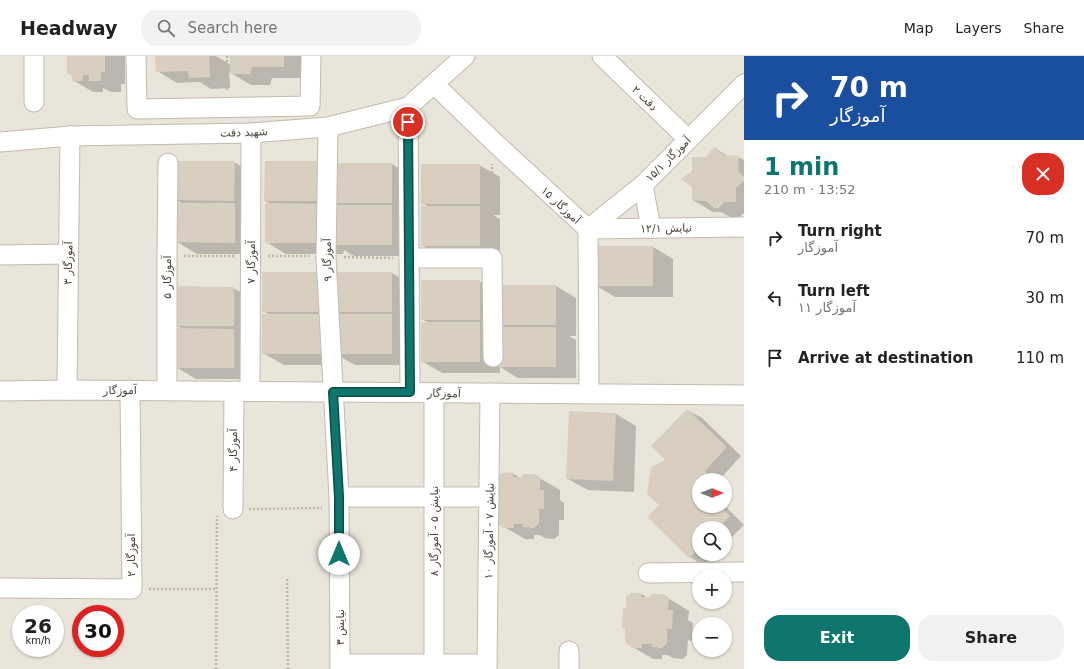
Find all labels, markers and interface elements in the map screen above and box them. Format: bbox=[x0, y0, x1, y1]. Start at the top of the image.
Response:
search box bbox=[141, 10, 421, 46]
text: Headway bbox=[20, 17, 117, 39]
icon: search bbox=[155, 17, 177, 39]
text: Search here bbox=[187, 19, 278, 37]
text: Map bbox=[904, 20, 933, 36]
text: Layers bbox=[955, 20, 1002, 36]
text: Share bbox=[1024, 20, 1064, 36]
text: 70 m bbox=[830, 71, 908, 104]
icon: right bbox=[764, 72, 816, 124]
street label: دقت ۲ bbox=[629, 83, 660, 114]
pin bbox=[391, 105, 425, 139]
text: آموزگار bbox=[830, 105, 885, 126]
icon: arrive bbox=[397, 111, 419, 133]
street label: شهید دقت bbox=[220, 125, 268, 140]
street label: آموزگار ۱۵/۱ bbox=[642, 133, 694, 185]
text: 1 min bbox=[764, 153, 839, 181]
button: close bbox=[1022, 153, 1064, 195]
text: 210 m · 13:52 bbox=[764, 182, 855, 197]
street label: آموزگار ۱۵ bbox=[538, 183, 584, 228]
street label: نیایش ۱۲/۱ bbox=[640, 222, 692, 235]
text: Turn right bbox=[798, 222, 882, 240]
icon: right bbox=[764, 227, 786, 249]
text: 70 m bbox=[1026, 229, 1064, 247]
street label: آموزگار ۹ bbox=[320, 237, 334, 282]
street label: آموزگار ۷ bbox=[244, 239, 258, 284]
street label: آموزگار ۳ bbox=[61, 240, 75, 285]
text: آموزگار bbox=[798, 240, 838, 255]
street label: آموزگار ۵ bbox=[160, 254, 174, 299]
text: Turn left bbox=[798, 282, 870, 300]
icon: left bbox=[764, 287, 786, 309]
text: 30 m bbox=[1026, 289, 1064, 307]
text: آموزگار ۱۱ bbox=[798, 300, 856, 315]
icon: arrive bbox=[764, 347, 786, 369]
text: Arrive at destination bbox=[798, 349, 973, 367]
text: 110 m bbox=[1016, 349, 1064, 367]
street label: آموزگار bbox=[102, 383, 138, 397]
street label: آموزگار bbox=[426, 386, 462, 400]
street label: آموزگار ۴ bbox=[226, 427, 240, 472]
north arrow bbox=[692, 473, 732, 513]
map controls bbox=[692, 473, 732, 657]
street label: نیایش ۷ - آموزگار ۱۰ bbox=[481, 483, 497, 579]
street label: نیایش ۵ - آموزگار ۸ bbox=[427, 486, 441, 576]
button: search bbox=[692, 521, 732, 561]
street label: آموزگار ۲ bbox=[124, 532, 138, 577]
position arrow bbox=[318, 533, 360, 575]
button: + bbox=[692, 569, 732, 609]
speed limit sign: 30 bbox=[72, 605, 124, 657]
street label: نیایش ۳ bbox=[334, 609, 347, 645]
text: 26 bbox=[24, 614, 52, 638]
button: Exit bbox=[764, 615, 910, 661]
button: Share bbox=[918, 615, 1064, 661]
button: − bbox=[692, 617, 732, 657]
text: km/h bbox=[25, 635, 51, 646]

